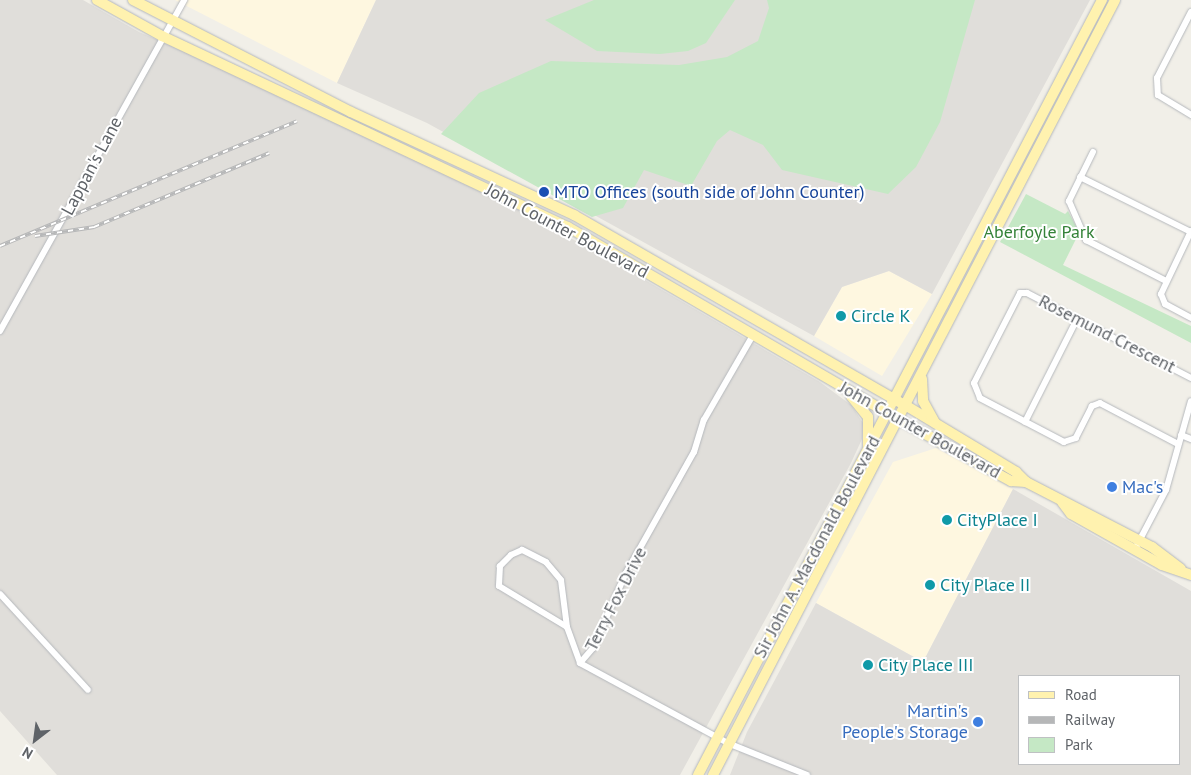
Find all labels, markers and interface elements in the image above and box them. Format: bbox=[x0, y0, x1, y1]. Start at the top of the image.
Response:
street label: Lappan's Lane bbox=[57, 113, 127, 219]
street label: John Counter Boulevard bbox=[482, 179, 652, 283]
place label: MTO Offices (south side of John Counter) bbox=[554, 181, 865, 203]
marker: MTO Offices (south side of John Counter) bbox=[538, 186, 550, 198]
park label: Aberfoyle Park bbox=[983, 221, 1095, 243]
street label: Rosemund Crescent bbox=[1035, 290, 1179, 378]
place label: Circle K bbox=[851, 305, 911, 327]
marker: Circle K bbox=[835, 310, 847, 322]
street label: John Counter Boulevard bbox=[835, 377, 1005, 483]
street label: Sir John A. Macdonald Boulevard bbox=[749, 431, 885, 663]
place label: Mac's bbox=[1122, 476, 1163, 498]
marker: Mac's bbox=[1106, 481, 1118, 493]
place label: CityPlace I bbox=[957, 509, 1038, 531]
marker: CityPlace I bbox=[941, 514, 953, 526]
street label: Terry Fox Drive bbox=[580, 543, 652, 655]
place label: City Place II bbox=[940, 574, 1031, 596]
marker: City Place II bbox=[924, 579, 936, 591]
place label: City Place III bbox=[878, 654, 974, 676]
marker: City Place III bbox=[862, 659, 874, 671]
legend bbox=[1018, 675, 1181, 765]
text: Road bbox=[1065, 685, 1097, 704]
place label: Martin's People's Storage bbox=[842, 701, 968, 744]
text: Railway bbox=[1065, 710, 1115, 729]
north arrow bbox=[10, 715, 60, 765]
marker: Martin's People's Storage bbox=[972, 716, 984, 728]
text: Park bbox=[1065, 735, 1093, 754]
text: N bbox=[19, 743, 36, 763]

